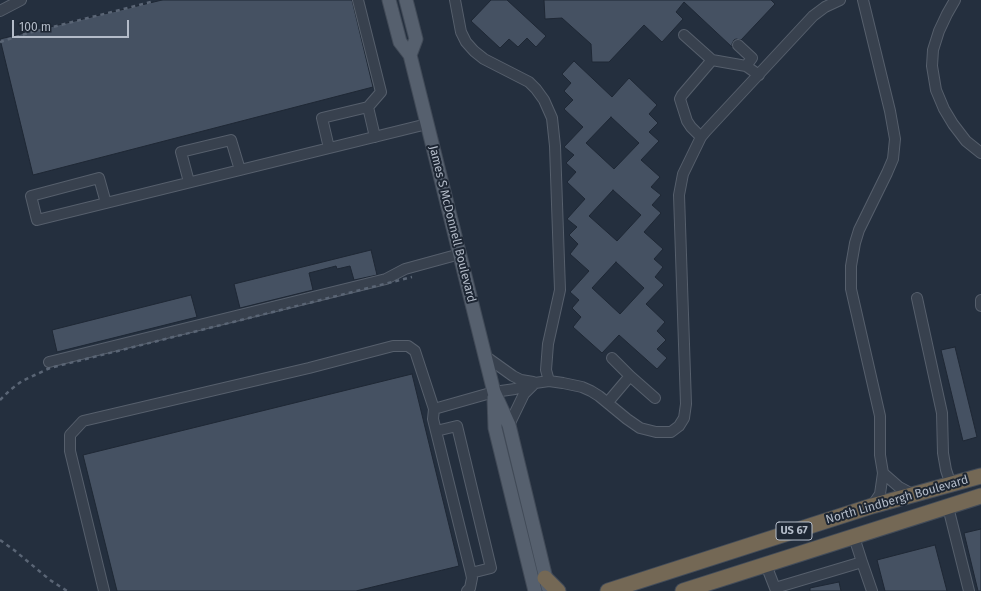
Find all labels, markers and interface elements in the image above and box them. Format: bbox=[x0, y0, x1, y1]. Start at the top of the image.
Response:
scale bar bbox=[14, 12, 131, 38]
text: 100 m bbox=[19, 20, 51, 34]
street label: James S McDonnell Boulevard bbox=[426, 144, 478, 304]
street label: North Lindbergh Boulevard bbox=[824, 473, 970, 527]
road number: US 67 bbox=[776, 522, 812, 540]

